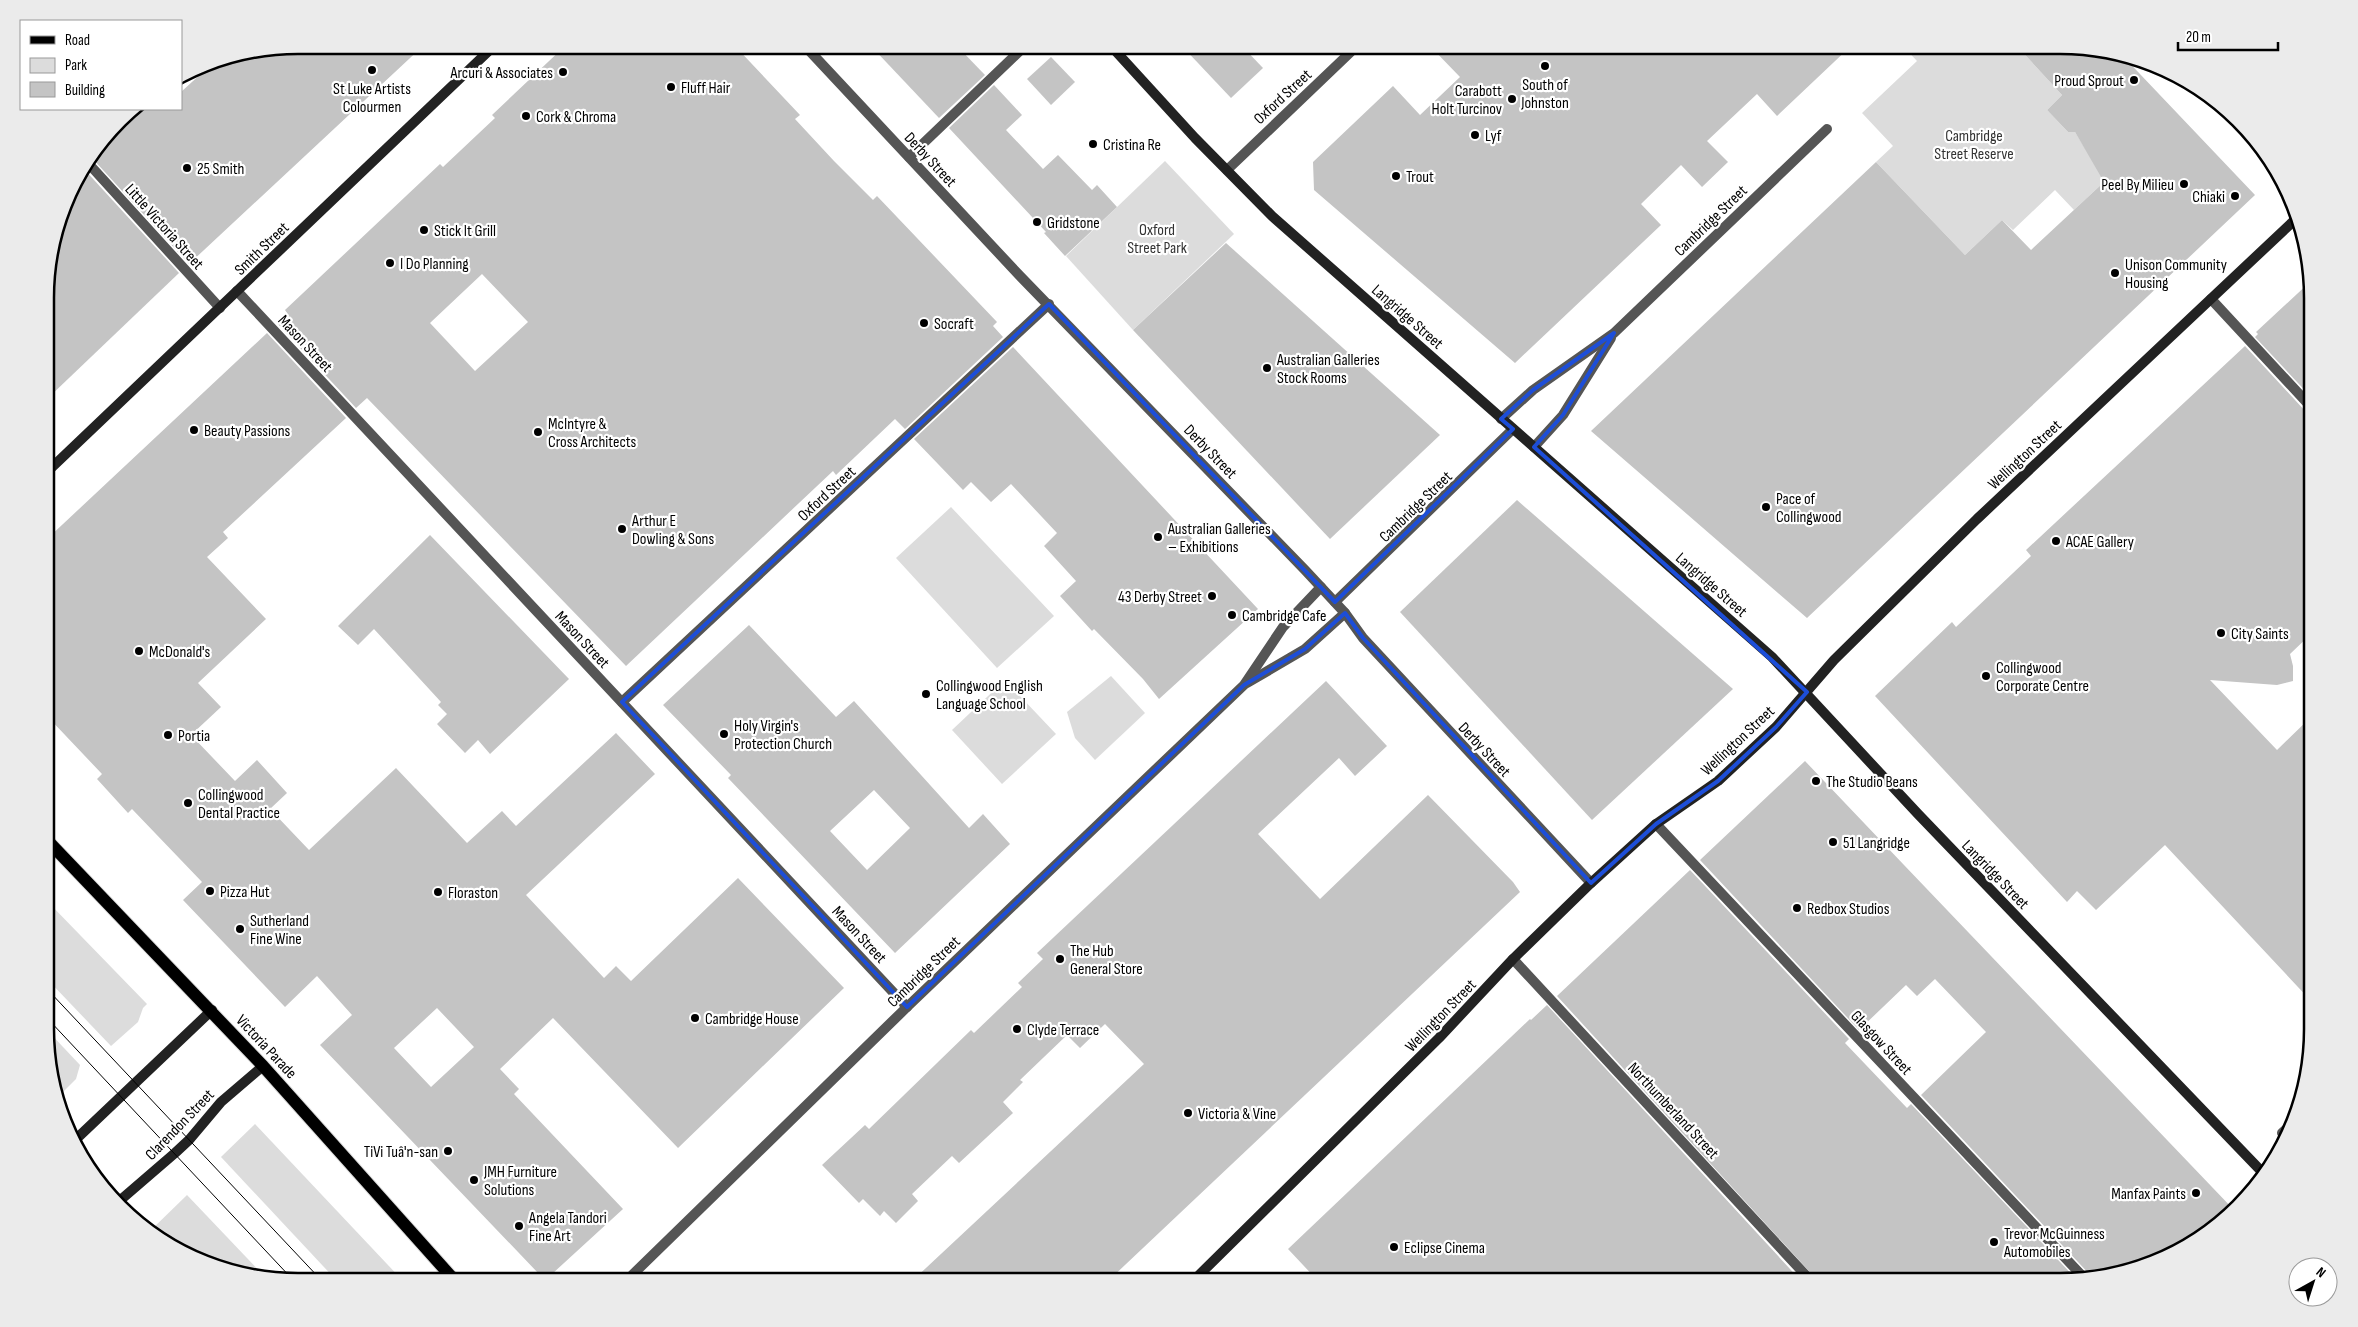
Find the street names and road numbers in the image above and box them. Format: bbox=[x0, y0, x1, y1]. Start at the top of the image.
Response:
street label: Oxford Street bbox=[1250, 65, 1316, 129]
street label: Derby Street bbox=[900, 129, 960, 191]
street label: Little Victoria Street bbox=[121, 180, 207, 274]
street label: Cambridge Street bbox=[1671, 182, 1751, 261]
street label: Smith Street bbox=[231, 219, 293, 280]
street label: Langridge Street bbox=[1367, 281, 1447, 353]
street label: Mason Street bbox=[274, 312, 336, 377]
street label: Wellington Street bbox=[1984, 416, 2066, 494]
street label: Derby Street bbox=[1180, 421, 1240, 483]
street label: Oxford Street bbox=[794, 462, 860, 526]
street label: Cambridge Street bbox=[1376, 468, 1456, 547]
street label: Langridge Street bbox=[1671, 549, 1751, 621]
street label: Mason Street bbox=[551, 608, 613, 673]
street label: Wellington Street bbox=[1697, 702, 1779, 780]
street label: Derby Street bbox=[1454, 719, 1514, 781]
street label: Langridge Street bbox=[1957, 837, 2033, 914]
street label: Mason Street bbox=[828, 903, 890, 968]
street label: Cambridge Street bbox=[884, 933, 964, 1012]
street label: Wellington Street bbox=[1402, 976, 1480, 1056]
street label: Glasgow Street bbox=[1846, 1007, 1916, 1079]
street label: Victoria Parade bbox=[232, 1011, 300, 1083]
street label: Northumberland Street bbox=[1623, 1059, 1723, 1163]
street label: Clarendon Street bbox=[142, 1086, 219, 1164]

